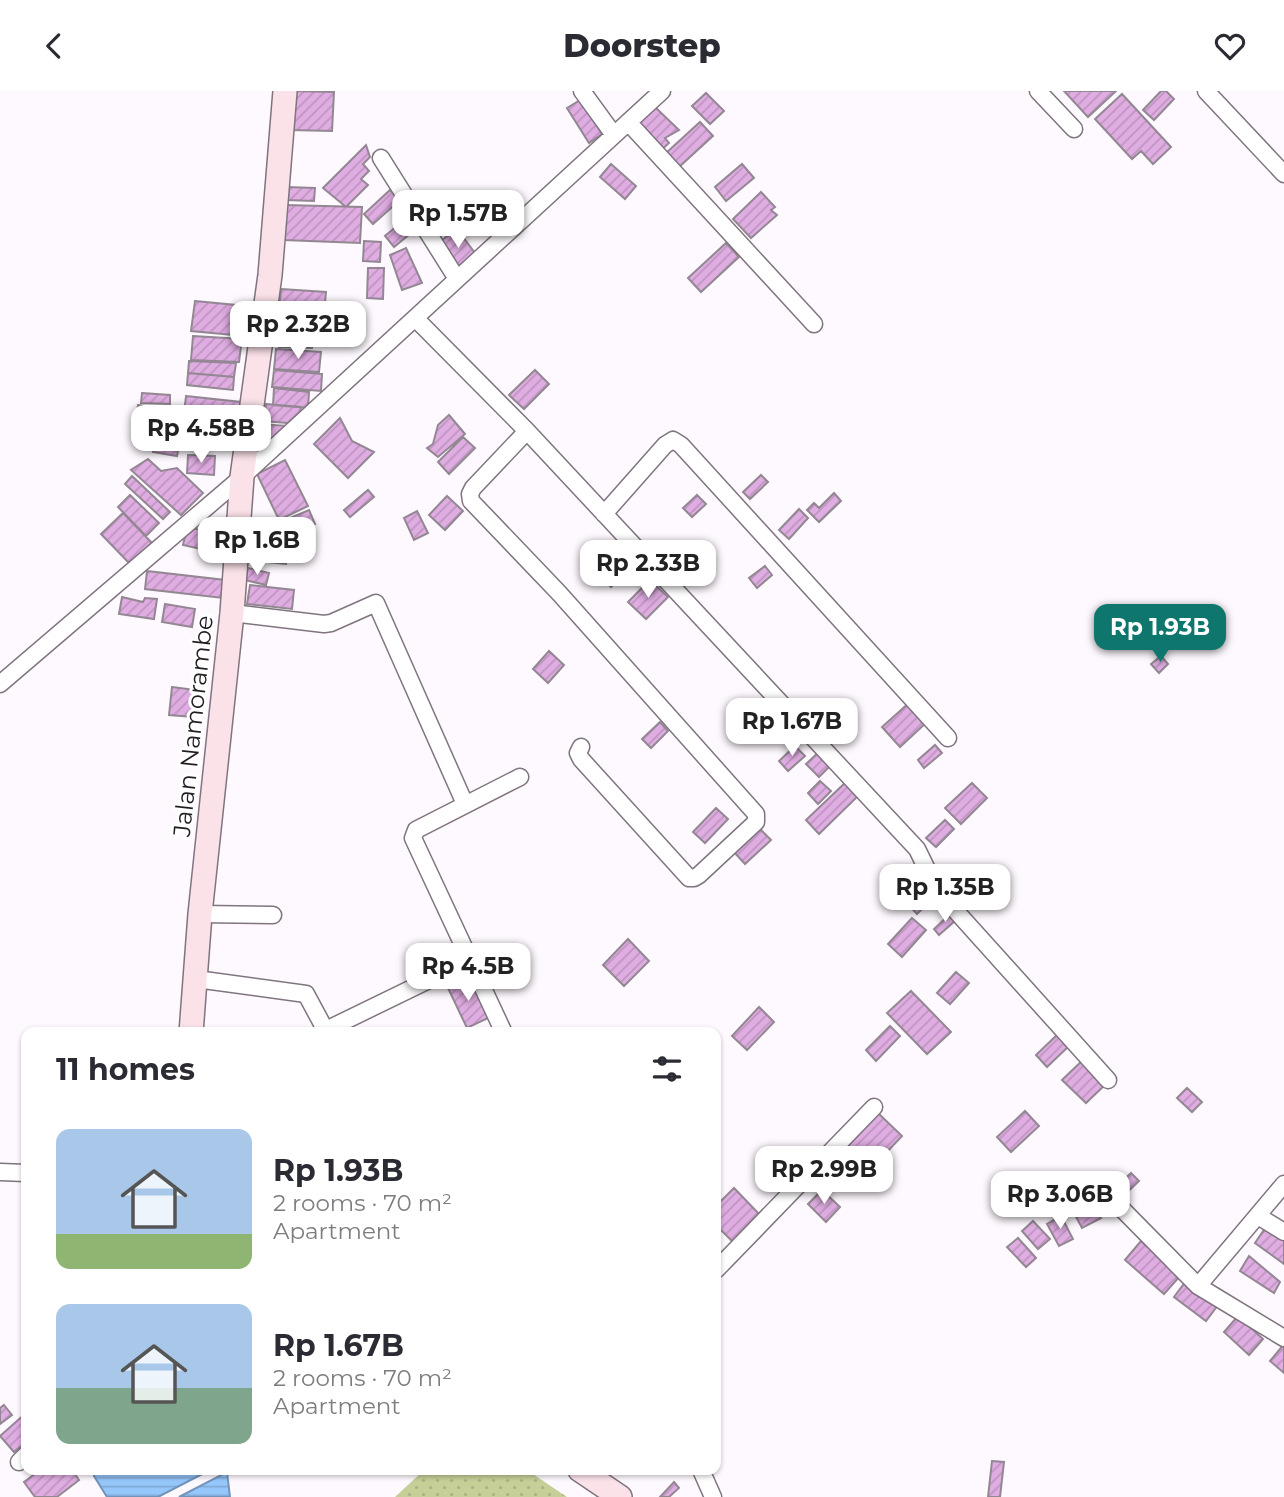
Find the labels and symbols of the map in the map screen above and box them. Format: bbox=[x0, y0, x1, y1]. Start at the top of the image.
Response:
pin: Rp 1.57B bbox=[386, 191, 530, 250]
pin: Rp 2.32B bbox=[226, 301, 370, 361]
pin: Rp 4.58B bbox=[129, 405, 273, 465]
pin: Rp 1.6B bbox=[192, 517, 322, 577]
pin: Rp 2.33B bbox=[576, 540, 720, 600]
pin: Rp 1.93B bbox=[1088, 605, 1232, 664]
street label: Jalan Namorambe bbox=[167, 614, 219, 839]
pin: Rp 1.67B bbox=[720, 699, 864, 758]
pin: Rp 1.35B bbox=[873, 865, 1017, 924]
pin: Rp 4.5B bbox=[403, 943, 533, 1003]
pin: Rp 2.99B bbox=[752, 1147, 896, 1206]
pin: Rp 3.06B bbox=[988, 1171, 1132, 1231]

